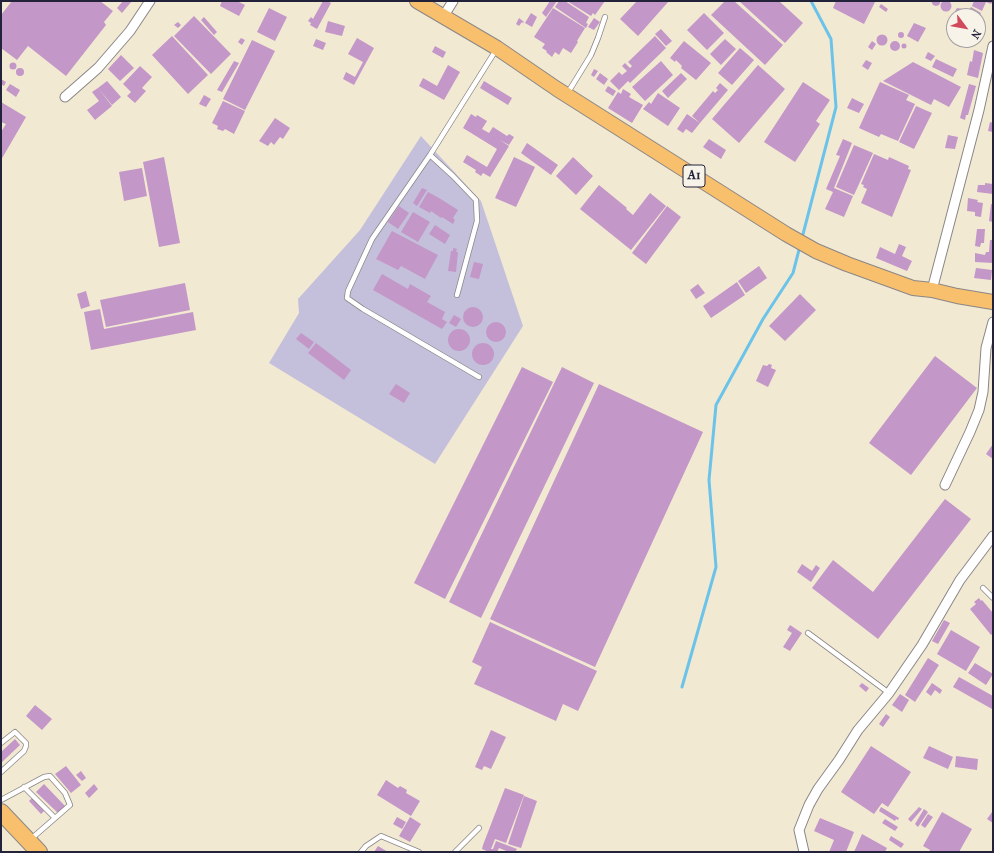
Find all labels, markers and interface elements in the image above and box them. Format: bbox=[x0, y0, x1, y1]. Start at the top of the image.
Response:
north arrow bbox=[946, 8, 986, 48]
text: N bbox=[968, 27, 983, 41]
road number: A1 bbox=[683, 165, 705, 187]

